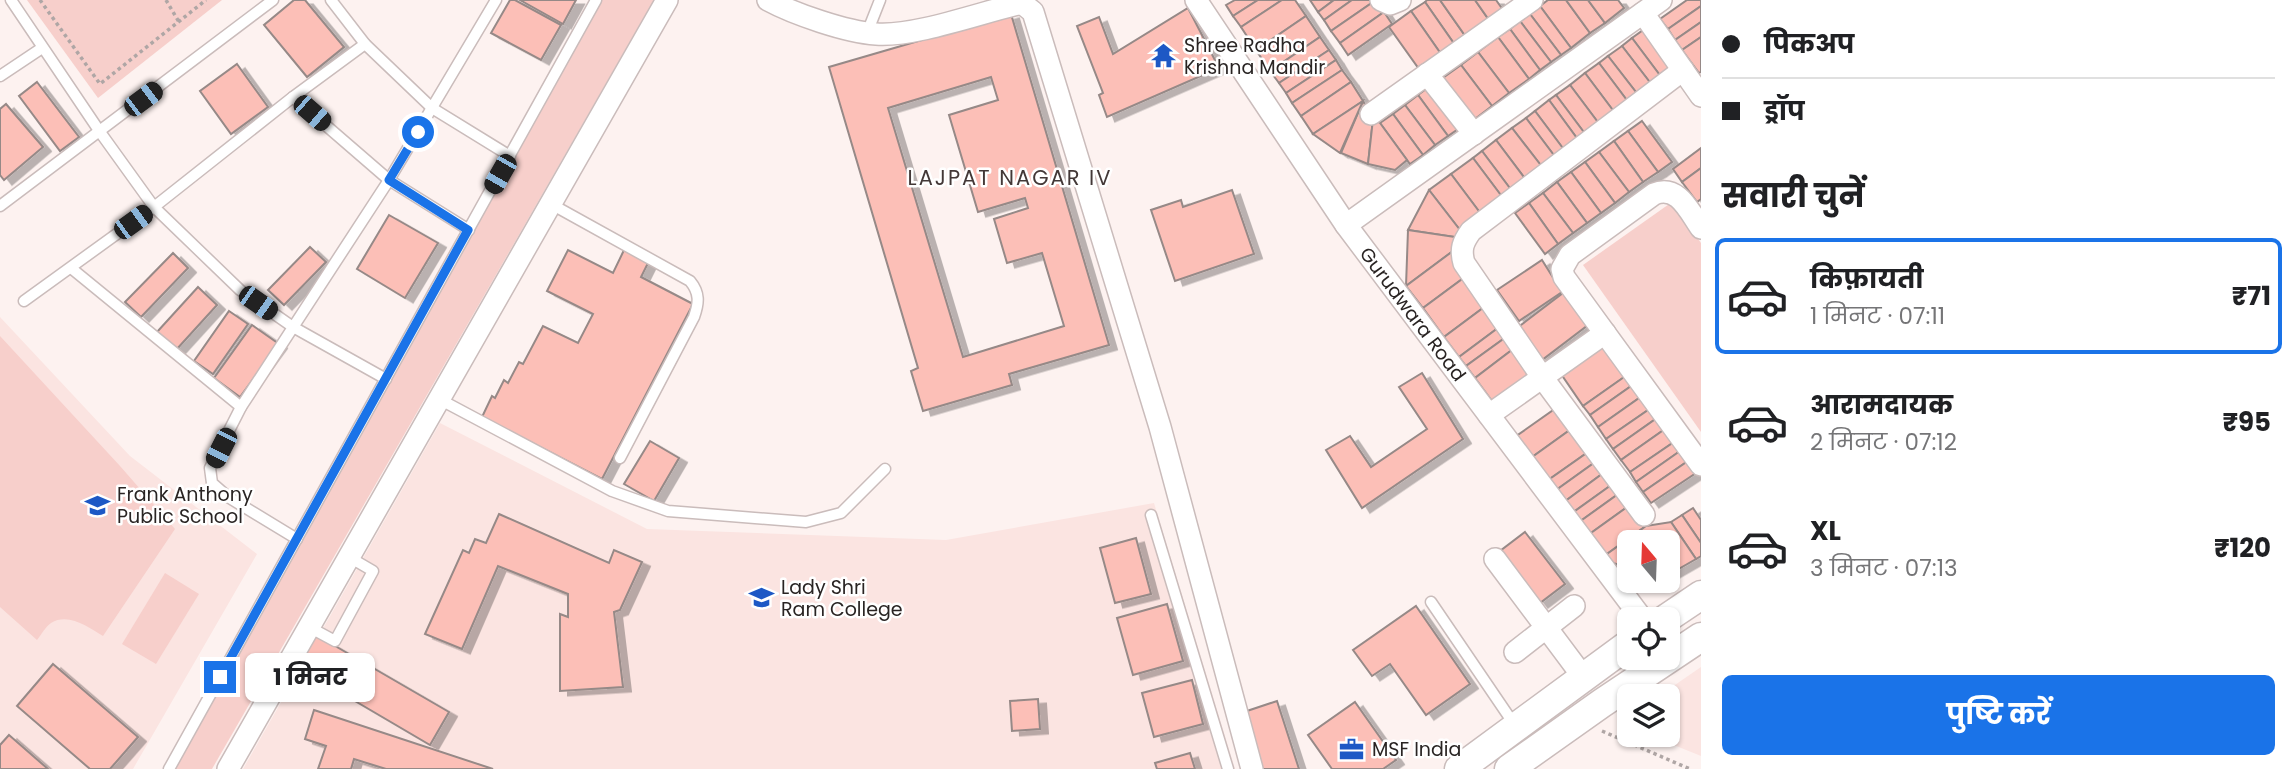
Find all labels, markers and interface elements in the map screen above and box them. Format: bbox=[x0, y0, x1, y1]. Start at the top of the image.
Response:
text: पिकअप bbox=[1764, 26, 1854, 62]
place label: Shree Radha Krishna Mandir bbox=[1184, 32, 1325, 81]
temple icon: Shree Radha Krishna Mandir bbox=[1150, 42, 1178, 70]
car bbox=[120, 78, 167, 120]
car bbox=[290, 91, 335, 135]
text: ड्रॉप bbox=[1764, 93, 1805, 129]
route start bbox=[402, 116, 434, 148]
car bbox=[481, 151, 520, 197]
district label: LAJPAT NAGAR IV bbox=[908, 163, 1112, 192]
text: सवारी चुनें bbox=[1722, 173, 1864, 218]
car bbox=[110, 201, 157, 243]
street label: Gurudwara Road bbox=[1353, 242, 1472, 387]
text: किफ़ायती bbox=[1810, 261, 1924, 297]
icon: car bbox=[1726, 265, 1789, 328]
text: ₹71 bbox=[2232, 278, 2271, 314]
car bbox=[235, 282, 282, 324]
text: 1 मिनट · 07:11 bbox=[1810, 300, 1945, 332]
text: आरामदायक bbox=[1810, 387, 1953, 423]
icon: car bbox=[1726, 391, 1789, 454]
text: ₹95 bbox=[2223, 404, 2271, 440]
car bbox=[203, 425, 240, 471]
text: 2 मिनट · 07:12 bbox=[1810, 426, 1957, 458]
place label: Frank Anthony Public School bbox=[117, 481, 253, 530]
school or university icon: Frank Anthony Public School bbox=[83, 491, 111, 519]
text: XL bbox=[1810, 513, 1841, 549]
icon: car bbox=[1726, 517, 1789, 580]
north arrow bbox=[1617, 530, 1680, 593]
map controls bbox=[1617, 530, 1680, 747]
text: ₹120 bbox=[2214, 530, 2271, 566]
text: 3 मिनट · 07:13 bbox=[1810, 552, 1958, 584]
place label: Lady Shri Ram College bbox=[781, 574, 903, 623]
school or university icon: Lady Shri Ram College bbox=[747, 584, 775, 612]
button: locate bbox=[1617, 607, 1680, 670]
callout: 1 मिनट bbox=[244, 652, 374, 702]
route end bbox=[204, 661, 236, 693]
text: 1 मिनट bbox=[273, 661, 347, 693]
button: पुष्टि करें bbox=[1722, 675, 2275, 755]
button: layers bbox=[1617, 684, 1680, 747]
office icon: MSF India bbox=[1338, 735, 1366, 763]
place label: MSF India bbox=[1372, 736, 1461, 763]

